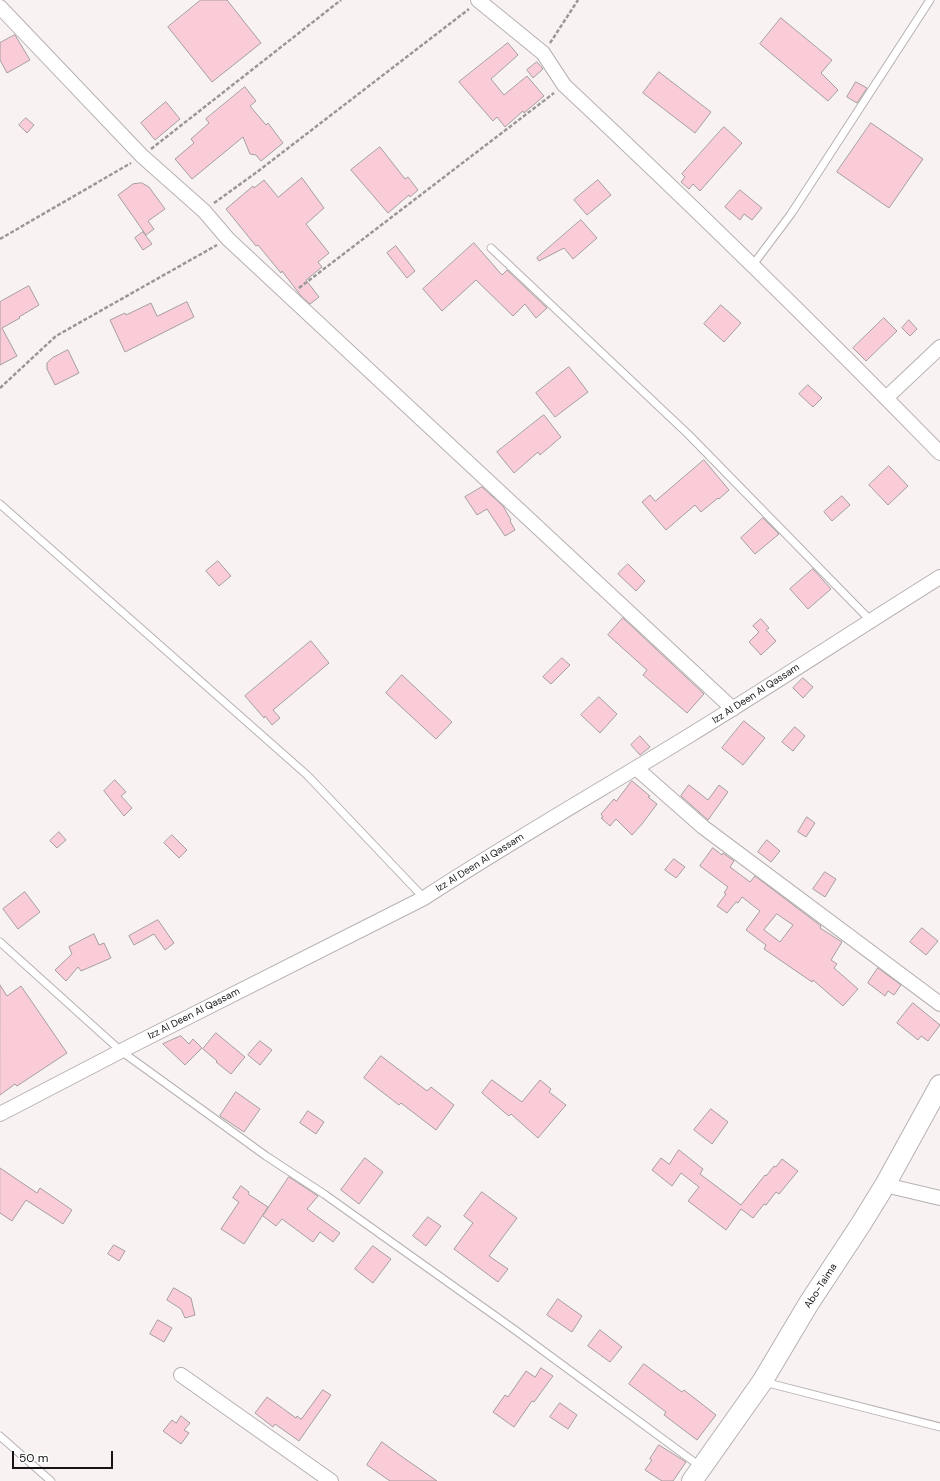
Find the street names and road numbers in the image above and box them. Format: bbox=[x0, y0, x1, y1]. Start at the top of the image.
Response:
street label: Izz Al Deen Al Qassam bbox=[710, 661, 802, 727]
street label: Izz Al Deen Al Qassam bbox=[434, 831, 526, 895]
street label: Izz Al Deen Al Qassam bbox=[146, 986, 242, 1042]
street label: Abo-Taima bbox=[802, 1261, 840, 1311]

